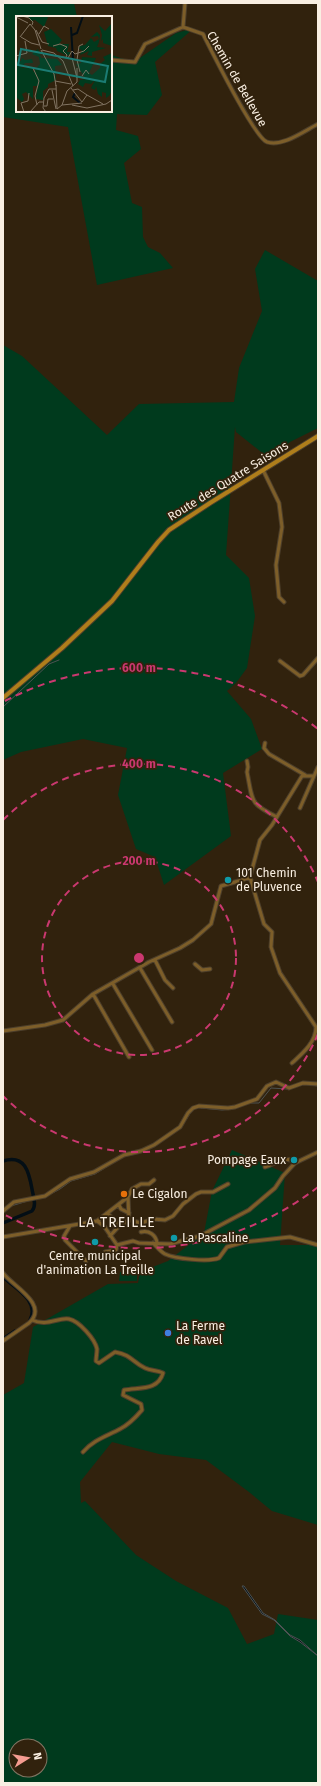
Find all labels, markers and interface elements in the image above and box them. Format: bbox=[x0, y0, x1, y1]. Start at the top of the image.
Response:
inset map bbox=[16, 16, 112, 112]
street label: Chemin de Bellevue bbox=[204, 29, 270, 129]
street label: Route des Quatre Saisons bbox=[165, 438, 291, 524]
text: 600 m bbox=[122, 661, 156, 675]
text: 400 m bbox=[122, 757, 156, 771]
text: 200 m bbox=[122, 854, 156, 868]
place label: 101 Chemin de Pluvence bbox=[236, 866, 302, 894]
marker: 101 Chemin de Pluvence bbox=[223, 875, 233, 885]
centre of rings bbox=[132, 951, 146, 965]
place label: Pompage Eaux bbox=[207, 1153, 286, 1167]
marker: Pompage Eaux bbox=[289, 1155, 299, 1165]
place label: Le Cigalon bbox=[132, 1187, 187, 1201]
marker: Le Cigalon bbox=[119, 1189, 129, 1199]
district label: LA TREILLE bbox=[78, 1214, 156, 1231]
place label: La Pascaline bbox=[182, 1231, 248, 1245]
marker: La Pascaline bbox=[169, 1233, 179, 1243]
marker: Centre municipal d'animation La Treille bbox=[90, 1237, 100, 1247]
place label: Centre municipal d'animation La Treille bbox=[36, 1249, 154, 1277]
place label: La Ferme de Ravel bbox=[176, 1319, 225, 1347]
marker: La Ferme de Ravel bbox=[163, 1328, 173, 1338]
north arrow bbox=[8, 1738, 48, 1778]
text: N bbox=[30, 1751, 44, 1761]

